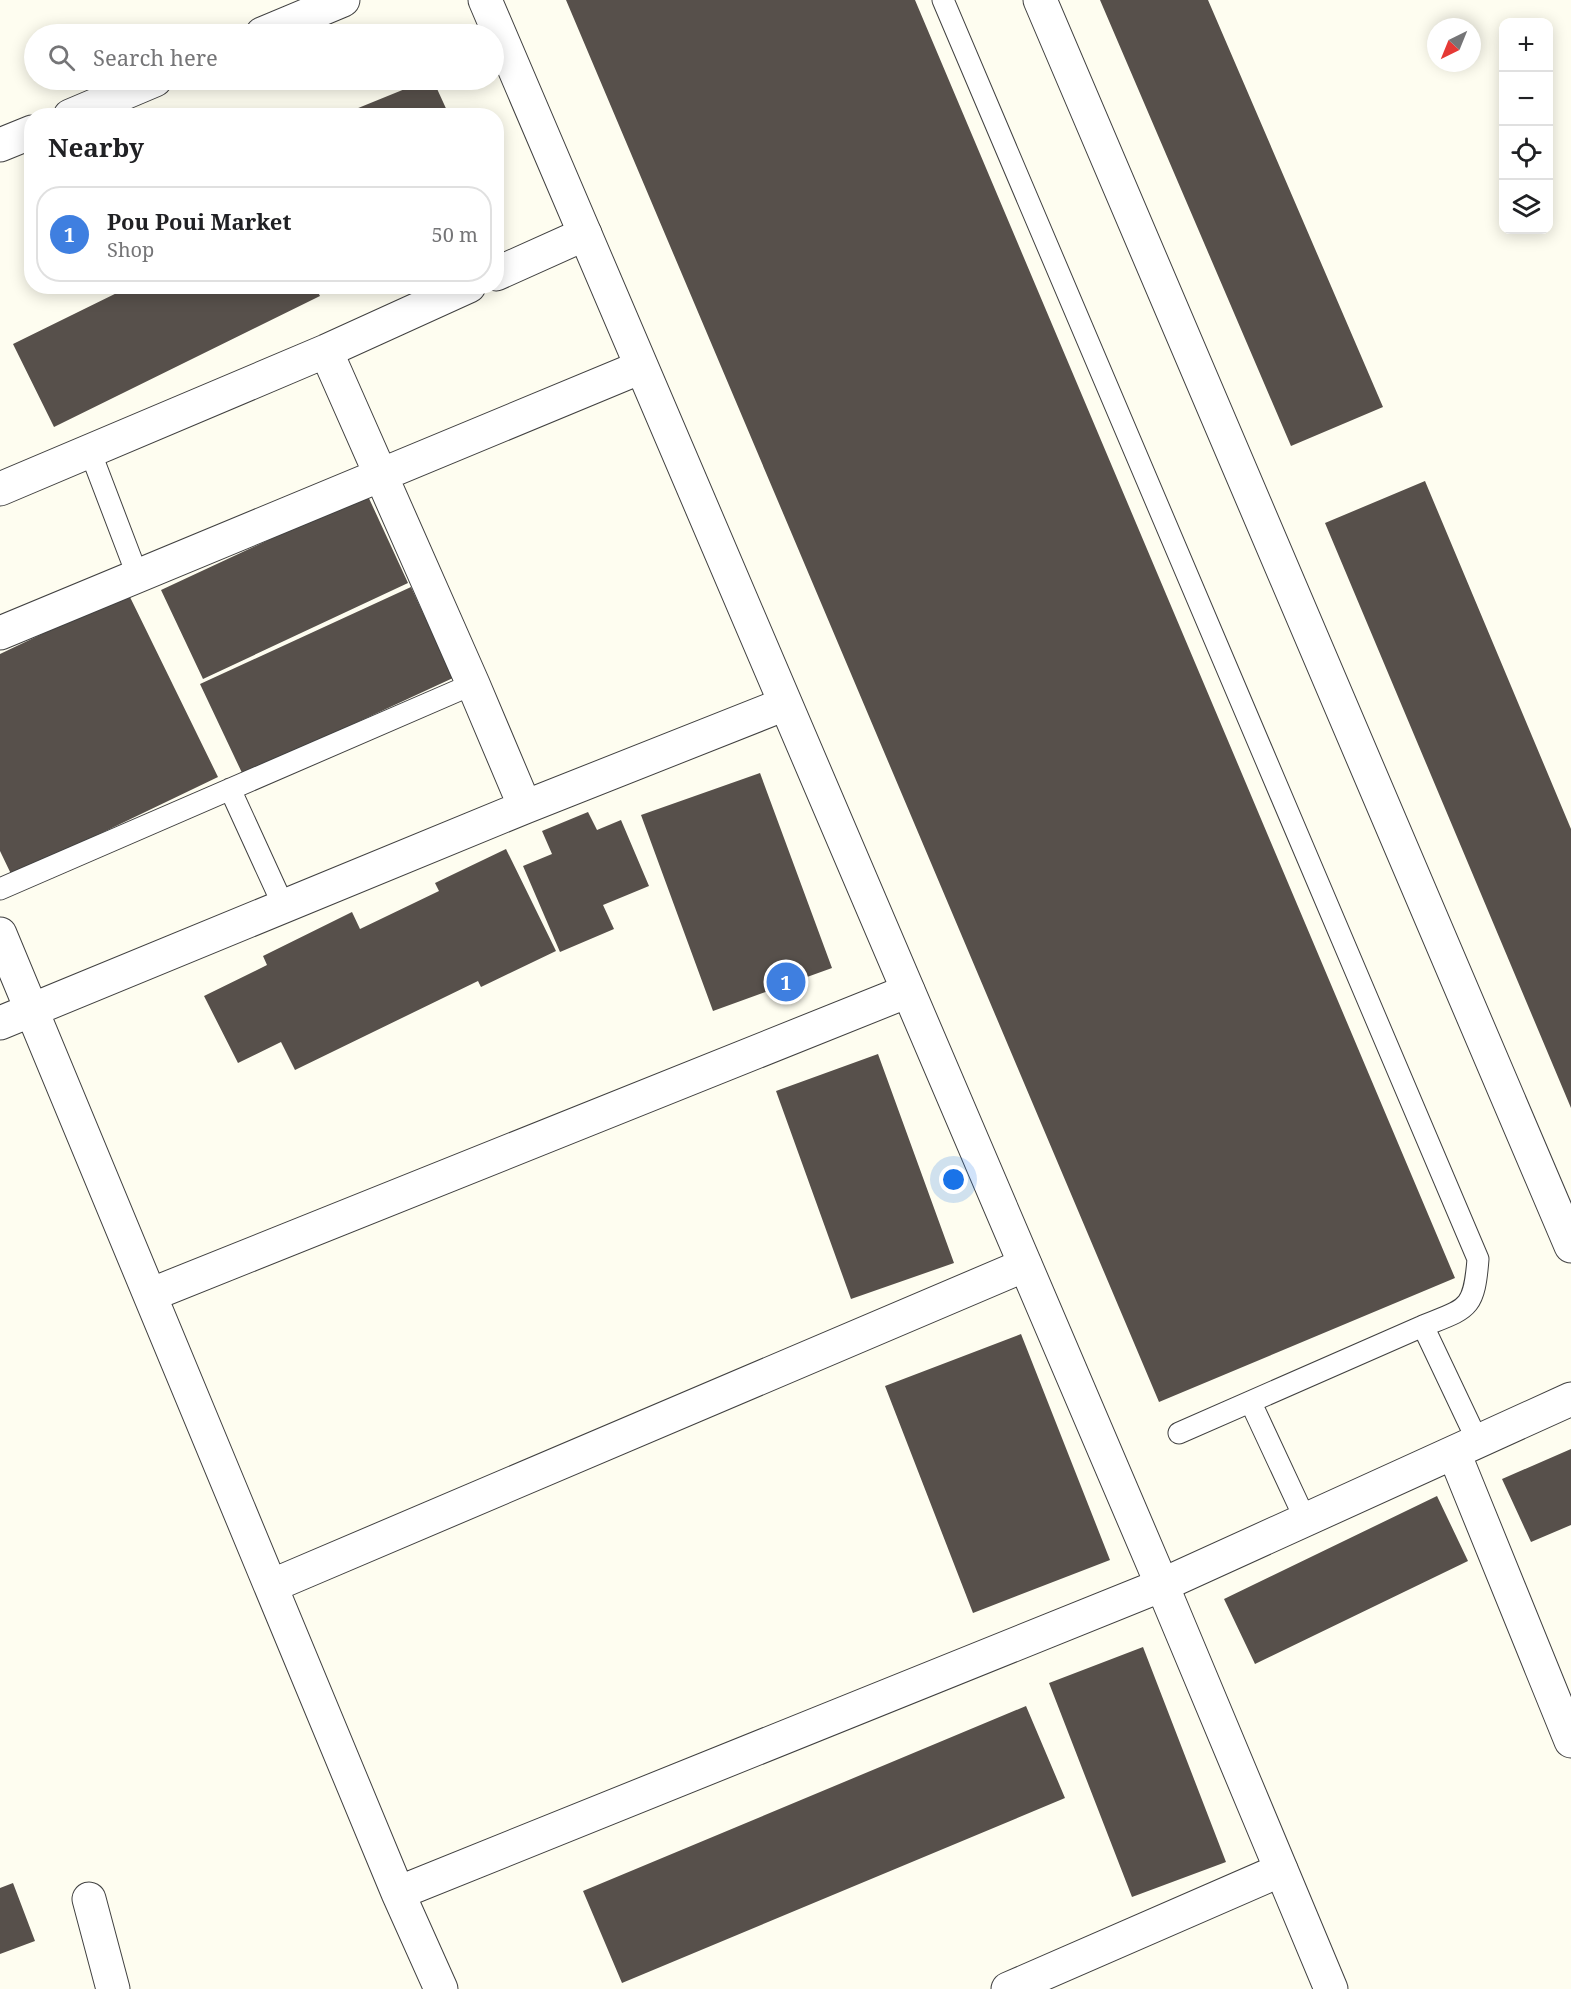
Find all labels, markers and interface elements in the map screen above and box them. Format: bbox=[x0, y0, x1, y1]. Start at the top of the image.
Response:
north arrow bbox=[1427, 18, 1481, 72]
map controls bbox=[1499, 18, 1553, 234]
button: + bbox=[1499, 18, 1553, 72]
search box bbox=[24, 24, 504, 90]
icon: search bbox=[45, 41, 78, 74]
text: Search here bbox=[93, 42, 218, 72]
button: − bbox=[1499, 72, 1553, 126]
button: locate bbox=[1499, 126, 1553, 180]
text: Nearby bbox=[48, 129, 144, 165]
button: layers bbox=[1499, 180, 1553, 234]
text: Pou Poui Market bbox=[107, 206, 291, 236]
text: 1 bbox=[64, 221, 75, 248]
text: 50 m bbox=[432, 221, 478, 248]
text: Shop bbox=[107, 236, 154, 263]
pin: 1 bbox=[766, 960, 806, 1004]
your location bbox=[939, 1165, 968, 1194]

